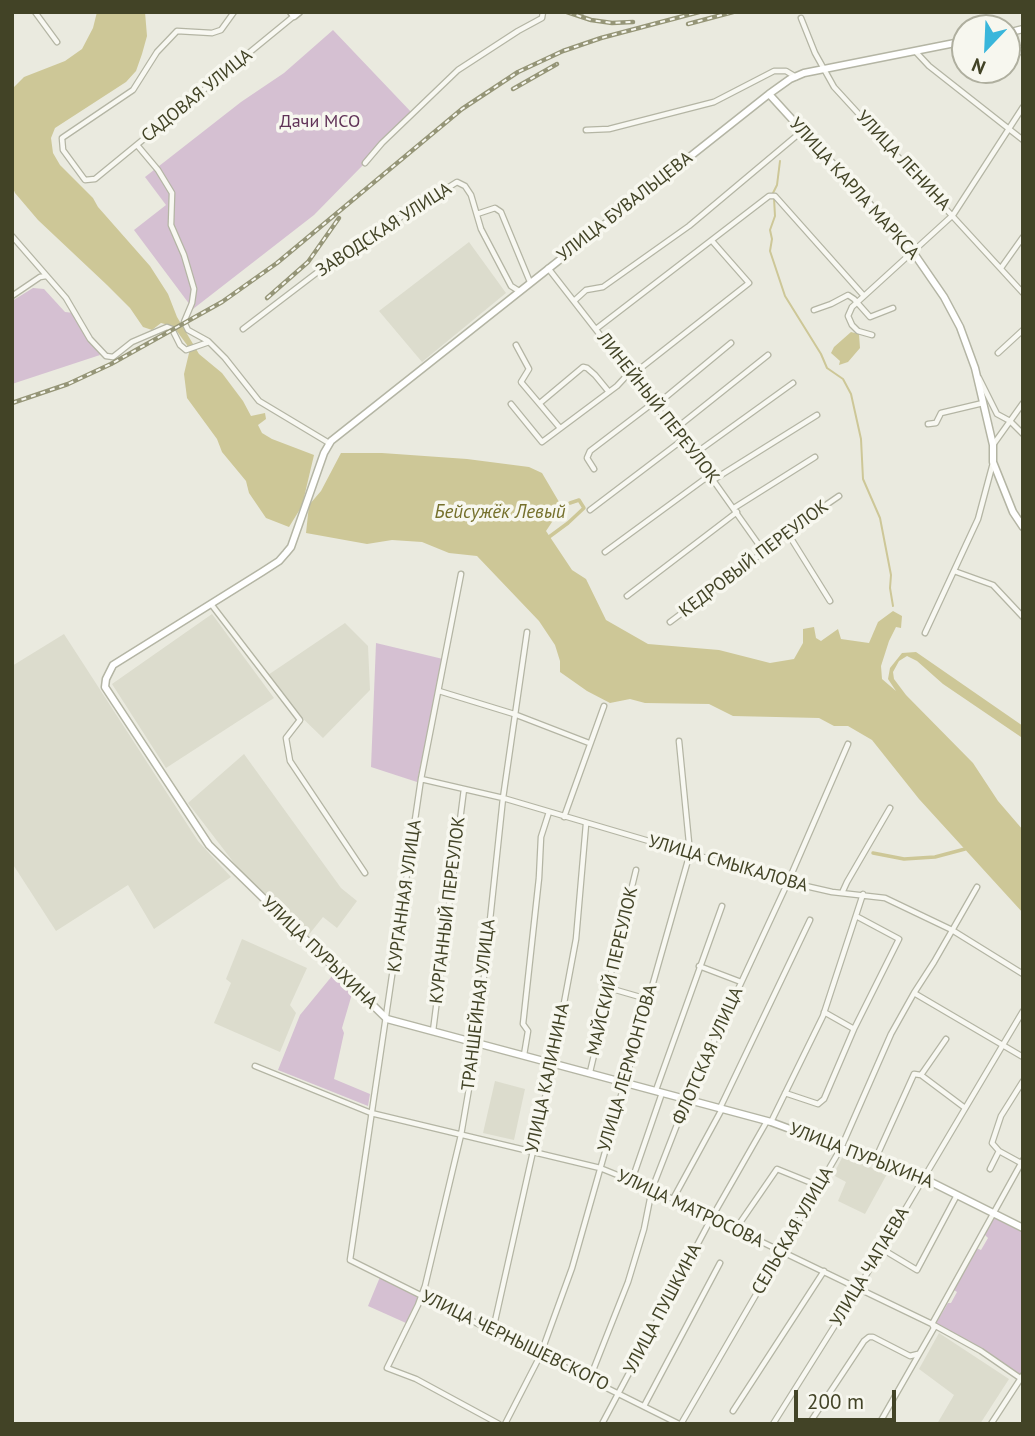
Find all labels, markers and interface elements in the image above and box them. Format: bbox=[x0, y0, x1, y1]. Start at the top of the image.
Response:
north arrow bbox=[951, 14, 1021, 84]
street label: САДОВАЯ УЛИЦА bbox=[137, 45, 257, 147]
text: N bbox=[968, 53, 989, 80]
street label: УЛИЦА ЛЕНИНА bbox=[851, 107, 955, 215]
park label: Дачи МСО bbox=[280, 111, 360, 133]
street label: УЛИЦА КАРЛА МАРКСА bbox=[785, 114, 923, 264]
street label: УЛИЦА БУВАЛЬЦЕВА bbox=[553, 147, 697, 267]
street label: ЗАВОДСКАЯ УЛИЦА bbox=[312, 178, 456, 282]
street label: ЛИНЕЙНЫЙ ПЕРЕУЛОК bbox=[592, 328, 724, 488]
street label: КЕДРОВЫЙ ПЕРЕУЛОК bbox=[675, 496, 833, 622]
water label: Бейсужёк Левый bbox=[434, 502, 566, 524]
street label: КУРГАННЫЙ ПЕРЕУЛОК bbox=[426, 815, 470, 1005]
street label: КУРГАННАЯ УЛИЦА bbox=[384, 818, 426, 974]
street label: УЛИЦА СМЫКАЛОВА bbox=[646, 831, 810, 897]
street label: МАЙСКИЙ ПЕРЕУЛОК bbox=[583, 884, 643, 1058]
street label: УЛИЦА ПУРЫХИНА bbox=[257, 892, 381, 1014]
street label: ТРАНШЕЙНАЯ УЛИЦА bbox=[458, 918, 500, 1092]
street label: УЛИЦА ЛЕРМОНТОВА bbox=[594, 982, 662, 1154]
street label: ФЛОТСКАЯ УЛИЦА bbox=[668, 984, 748, 1128]
street label: УЛИЦА КАЛИНИНА bbox=[522, 1001, 574, 1155]
street label: УЛИЦА ПУРЫХИНА bbox=[786, 1119, 936, 1193]
street label: СЕЛЬСКАЯ УЛИЦА bbox=[748, 1163, 838, 1299]
street label: УЛИЦА МАТРОСОВА bbox=[613, 1166, 767, 1252]
street label: УЛИЦА ЧАПАЕВА bbox=[826, 1204, 914, 1330]
street label: УЛИЦА ПУШКИНА bbox=[620, 1240, 706, 1378]
street label: УЛИЦА ЧЕРНЫШЕВСКОГО bbox=[418, 1286, 612, 1396]
scale bar bbox=[797, 1376, 898, 1420]
text: 200 m bbox=[807, 1388, 864, 1415]

